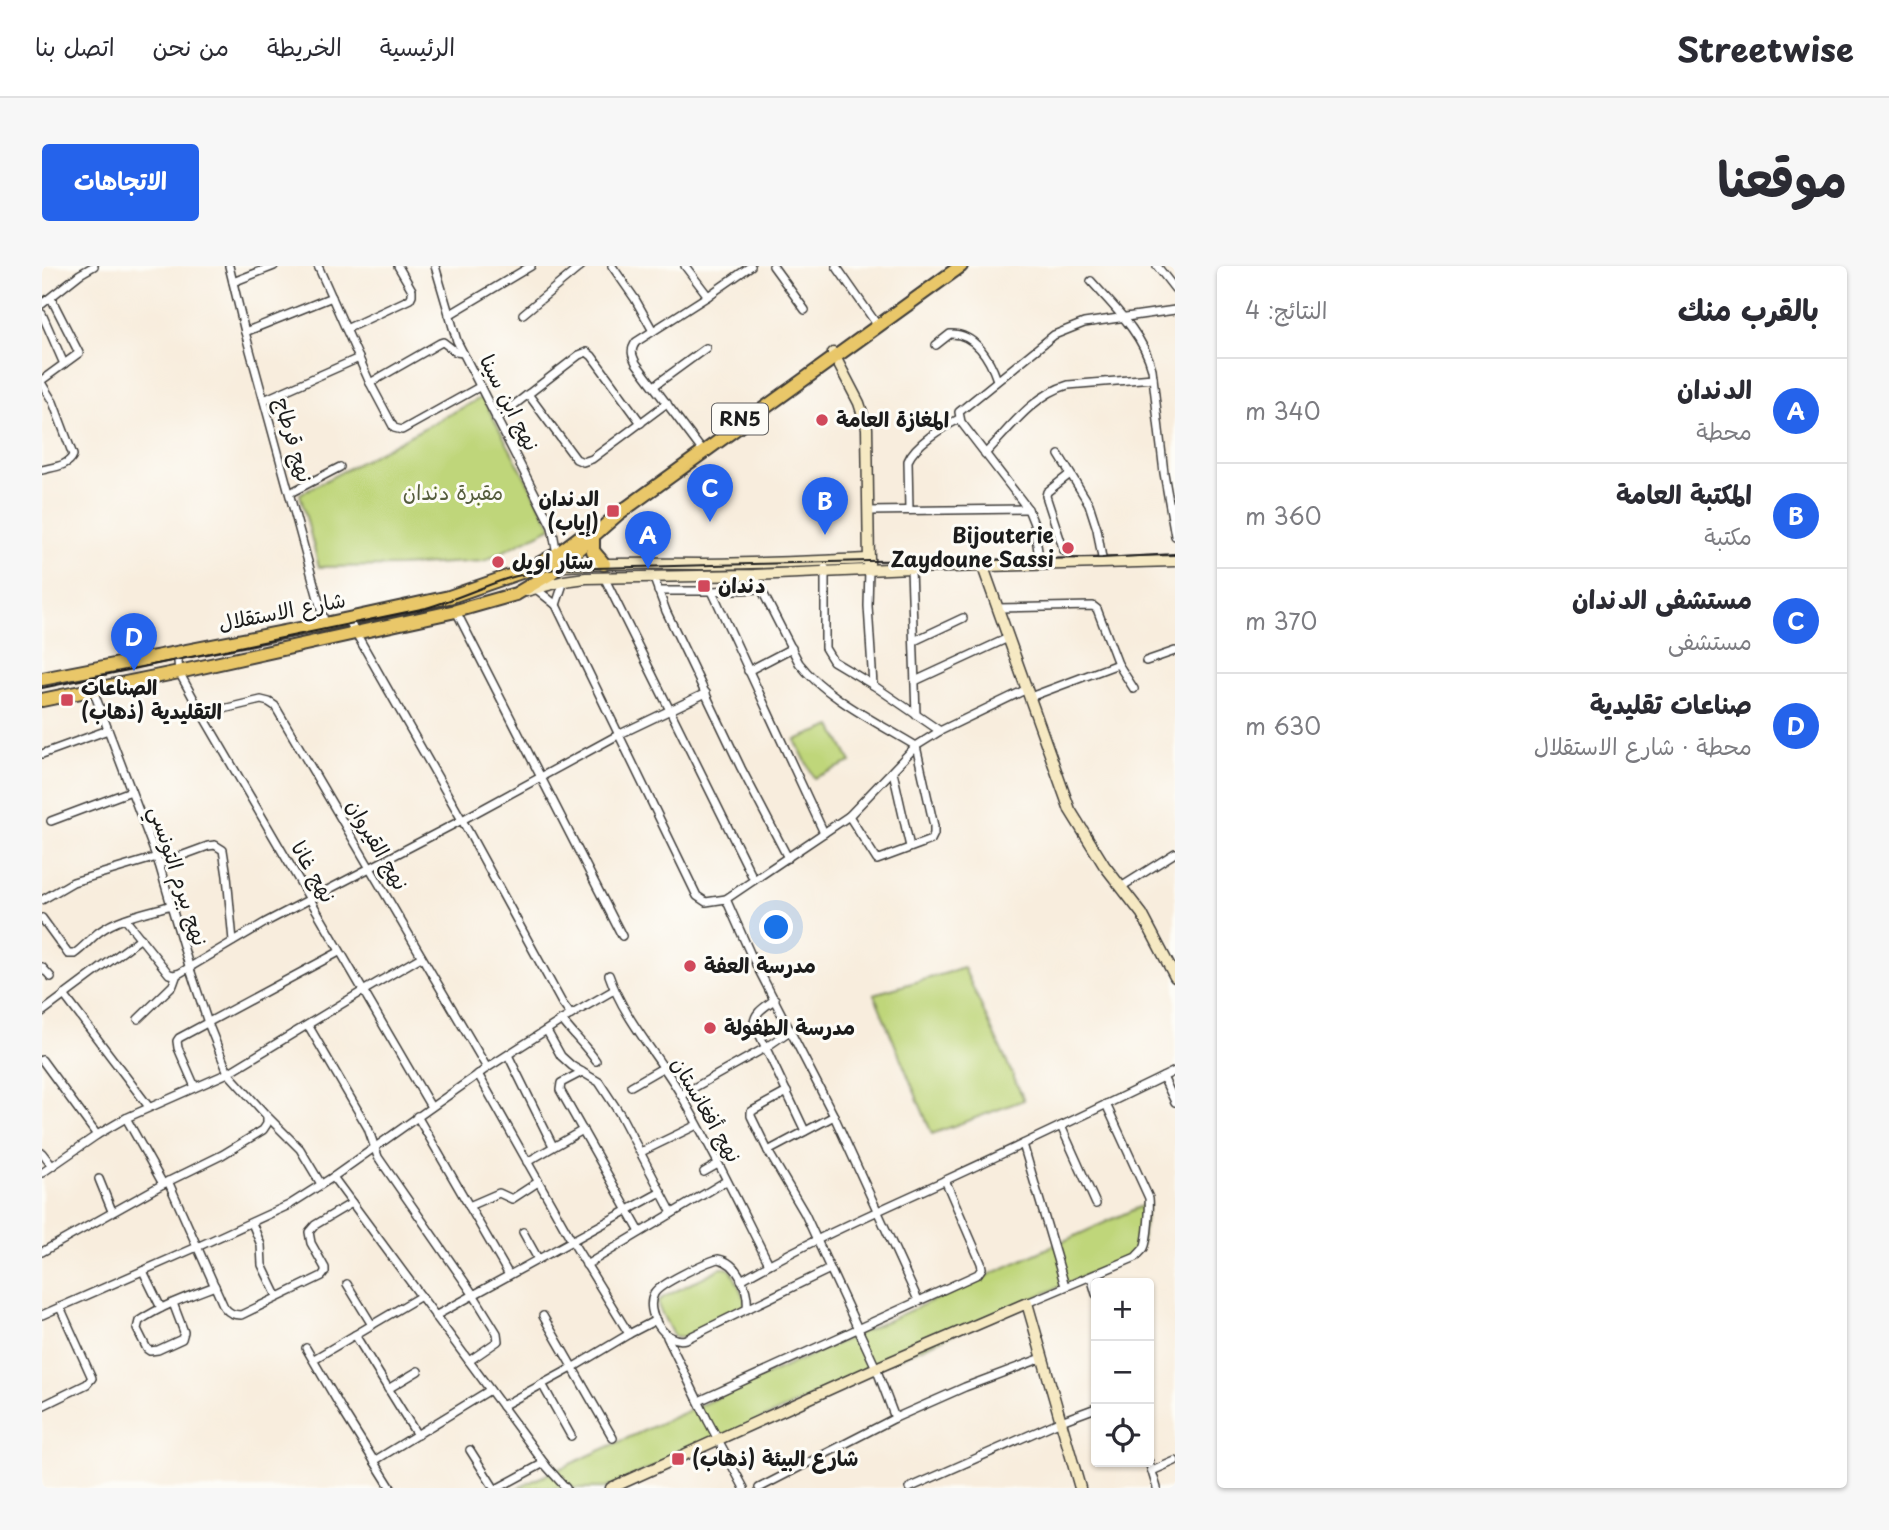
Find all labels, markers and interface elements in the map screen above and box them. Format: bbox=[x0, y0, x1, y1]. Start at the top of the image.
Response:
text: Streetwise bbox=[1677, 23, 1854, 73]
text: اتصل بنا bbox=[35, 28, 115, 64]
text: من نحن bbox=[153, 28, 229, 64]
text: الخريطة bbox=[267, 28, 342, 64]
text: الرئيسية bbox=[380, 28, 455, 64]
text: موقعنا bbox=[1717, 140, 1847, 214]
button: الاتجاهات bbox=[42, 144, 199, 221]
text: بالقرب منك bbox=[1678, 286, 1819, 331]
text: النتائج: 4 bbox=[1245, 292, 1327, 327]
street label: نهج ابن سينا bbox=[473, 348, 549, 456]
text: الدندان bbox=[1677, 369, 1752, 408]
street label: نهج قرطاج bbox=[267, 393, 322, 486]
text: 340 m bbox=[1245, 393, 1321, 428]
text: A bbox=[1787, 393, 1805, 428]
place label: المغازة العامة bbox=[836, 402, 949, 434]
road number: RN5 bbox=[712, 404, 768, 434]
marker: المغازة العامة bbox=[814, 412, 830, 428]
text: محطة bbox=[1696, 413, 1752, 448]
pin: C bbox=[687, 464, 733, 522]
text: المكتبة العامة bbox=[1616, 474, 1752, 513]
park label: مقبرة دندان bbox=[403, 475, 503, 507]
pin: B bbox=[802, 477, 848, 535]
place label: الدندان (إياب) bbox=[538, 481, 599, 537]
text: 360 m bbox=[1245, 498, 1322, 533]
text: B bbox=[1788, 498, 1804, 533]
marker: الدندان (إياب) bbox=[605, 503, 621, 519]
pin: A bbox=[625, 511, 671, 569]
place label: Bijouterie Zaydoune Sassi bbox=[891, 518, 1054, 574]
text: مكتبة bbox=[1704, 518, 1752, 553]
marker: Bijouterie Zaydoune Sassi bbox=[1060, 540, 1076, 556]
place label: ستار اويل bbox=[512, 544, 593, 576]
marker: ستار اويل bbox=[490, 554, 506, 570]
place label: دندان bbox=[718, 568, 766, 600]
marker: دندان bbox=[696, 578, 712, 594]
text: مستشفى الدندان bbox=[1572, 579, 1752, 618]
street label: شارع الاستقلال bbox=[215, 582, 348, 639]
text: 370 m bbox=[1245, 603, 1317, 638]
text: C bbox=[1787, 603, 1805, 638]
pin: D bbox=[111, 613, 157, 671]
text: مستشفى bbox=[1668, 623, 1752, 658]
place label: الصناعات التقليدية (ذهاب) bbox=[81, 670, 222, 726]
text: صناعات تقليدية bbox=[1590, 684, 1752, 723]
marker: الصناعات التقليدية (ذهاب) bbox=[59, 692, 75, 708]
text: 630 m bbox=[1245, 708, 1321, 743]
text: D bbox=[1787, 708, 1805, 743]
text: محطة · شارع الاستقلال bbox=[1534, 728, 1752, 763]
street label: نهج القيروان bbox=[340, 792, 418, 896]
street label: نهج بيرم التونسي bbox=[137, 801, 218, 951]
street label: نهج غانا bbox=[284, 834, 345, 908]
your location bbox=[759, 910, 793, 944]
place label: مدرسة العفة bbox=[704, 948, 816, 980]
marker: مدرسة العفة bbox=[682, 958, 698, 974]
place label: مدرسة الطفولة bbox=[724, 1010, 855, 1042]
marker: مدرسة الطفولة bbox=[702, 1020, 718, 1036]
street label: نهج أفغانستان bbox=[665, 1050, 751, 1168]
map controls bbox=[1091, 1278, 1154, 1467]
button: + bbox=[1091, 1278, 1154, 1341]
button: − bbox=[1091, 1341, 1154, 1404]
button: locate bbox=[1091, 1404, 1154, 1467]
place label: شارع البيئة (ذهاب) bbox=[692, 1441, 859, 1474]
marker: شارع البيئة (ذهاب) bbox=[670, 1451, 686, 1467]

